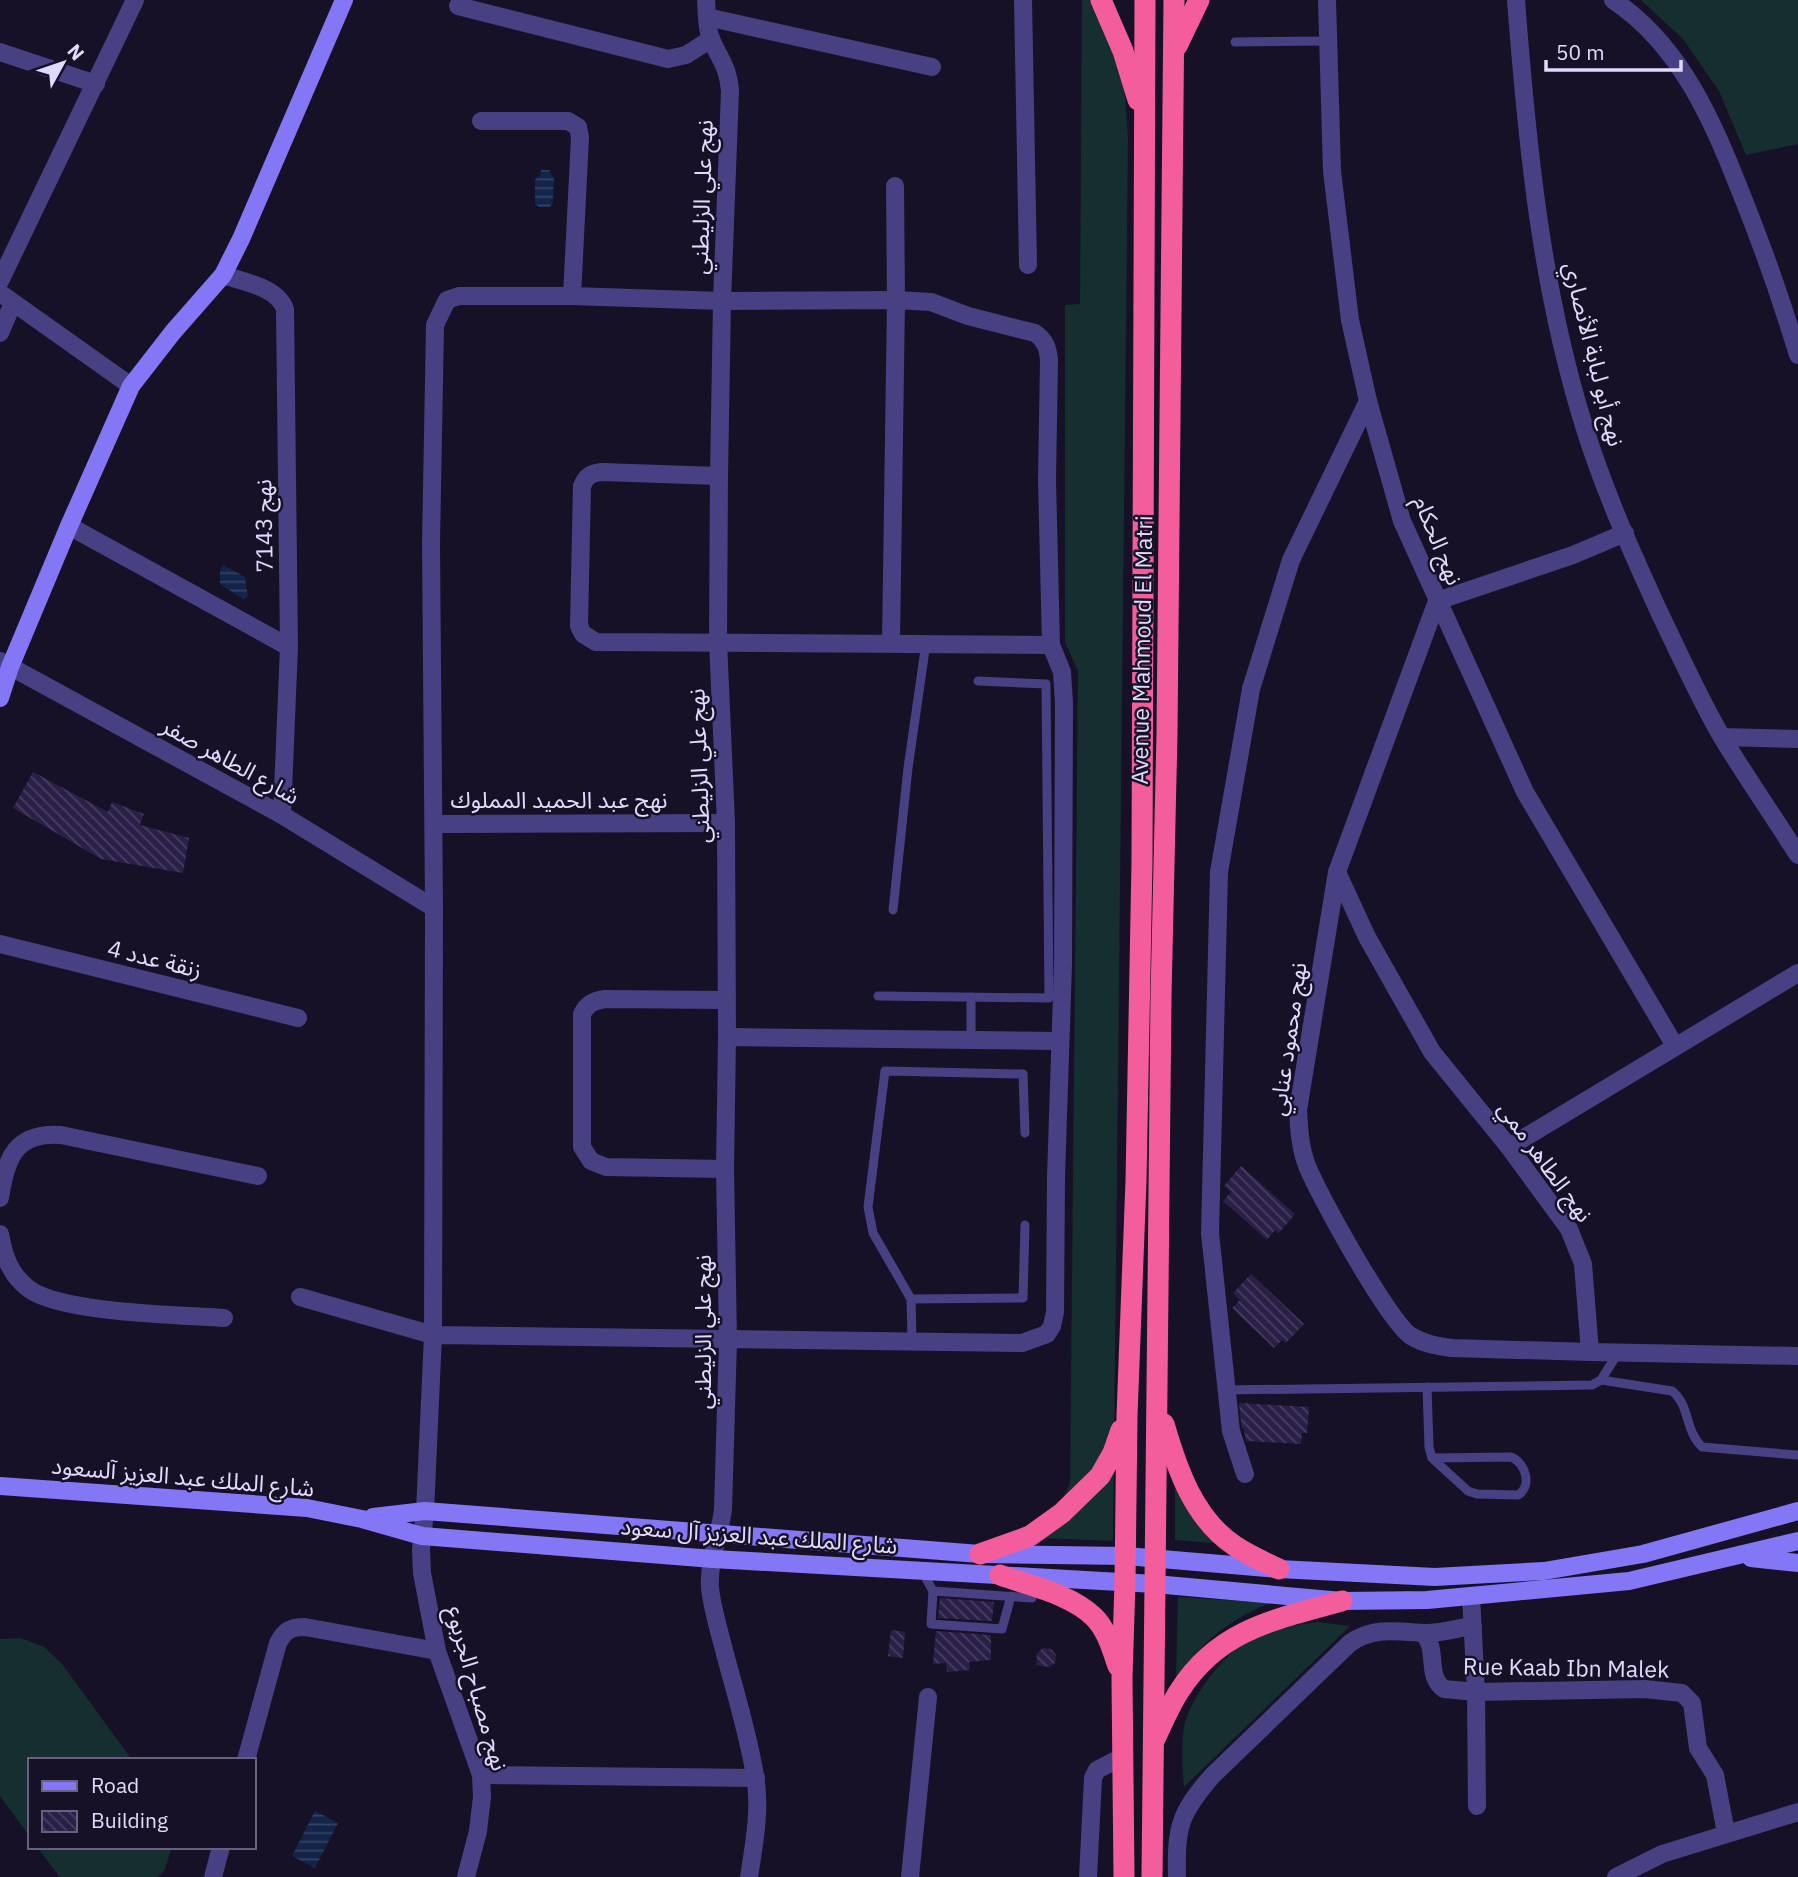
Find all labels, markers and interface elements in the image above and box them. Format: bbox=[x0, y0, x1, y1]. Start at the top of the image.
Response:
north arrow bbox=[28, 28, 98, 98]
scale bar bbox=[1546, 28, 1681, 72]
text: 50 m bbox=[1556, 38, 1605, 66]
text: N bbox=[62, 39, 90, 65]
street label: نهج علي الزليطني bbox=[683, 119, 722, 275]
street label: نهج أبو لبابة الأنصاري bbox=[1554, 259, 1632, 450]
street label: نهج 7143 bbox=[247, 479, 282, 573]
street label: نهج الحكام bbox=[1404, 491, 1470, 591]
street label: Avenue Mahmoud El Matri bbox=[1124, 515, 1158, 785]
street label: نهج علي الزليطني bbox=[680, 688, 719, 844]
street label: شارع الطاهر صفر bbox=[154, 709, 306, 813]
street label: نهج عبد الحميد المملوك bbox=[450, 784, 668, 817]
street label: زنقة عدد 4 bbox=[105, 932, 205, 984]
street label: نهج محمود عنابي bbox=[1261, 960, 1316, 1118]
street label: نهج الطاهر ممي bbox=[1489, 1094, 1600, 1230]
street label: نهج علي الزليطني bbox=[687, 1255, 720, 1409]
street label: شارع الملك عبد العزيز آلسعود bbox=[50, 1450, 316, 1505]
street label: شارع الملك عبد العزيز آل سعود bbox=[619, 1510, 899, 1563]
street label: نهج مصباح الجربوع bbox=[437, 1602, 516, 1775]
street label: Rue Kaab Ibn Malek bbox=[1463, 1650, 1669, 1684]
legend bbox=[28, 1758, 256, 1849]
text: Road bbox=[91, 1771, 139, 1799]
text: Building bbox=[91, 1806, 168, 1834]

